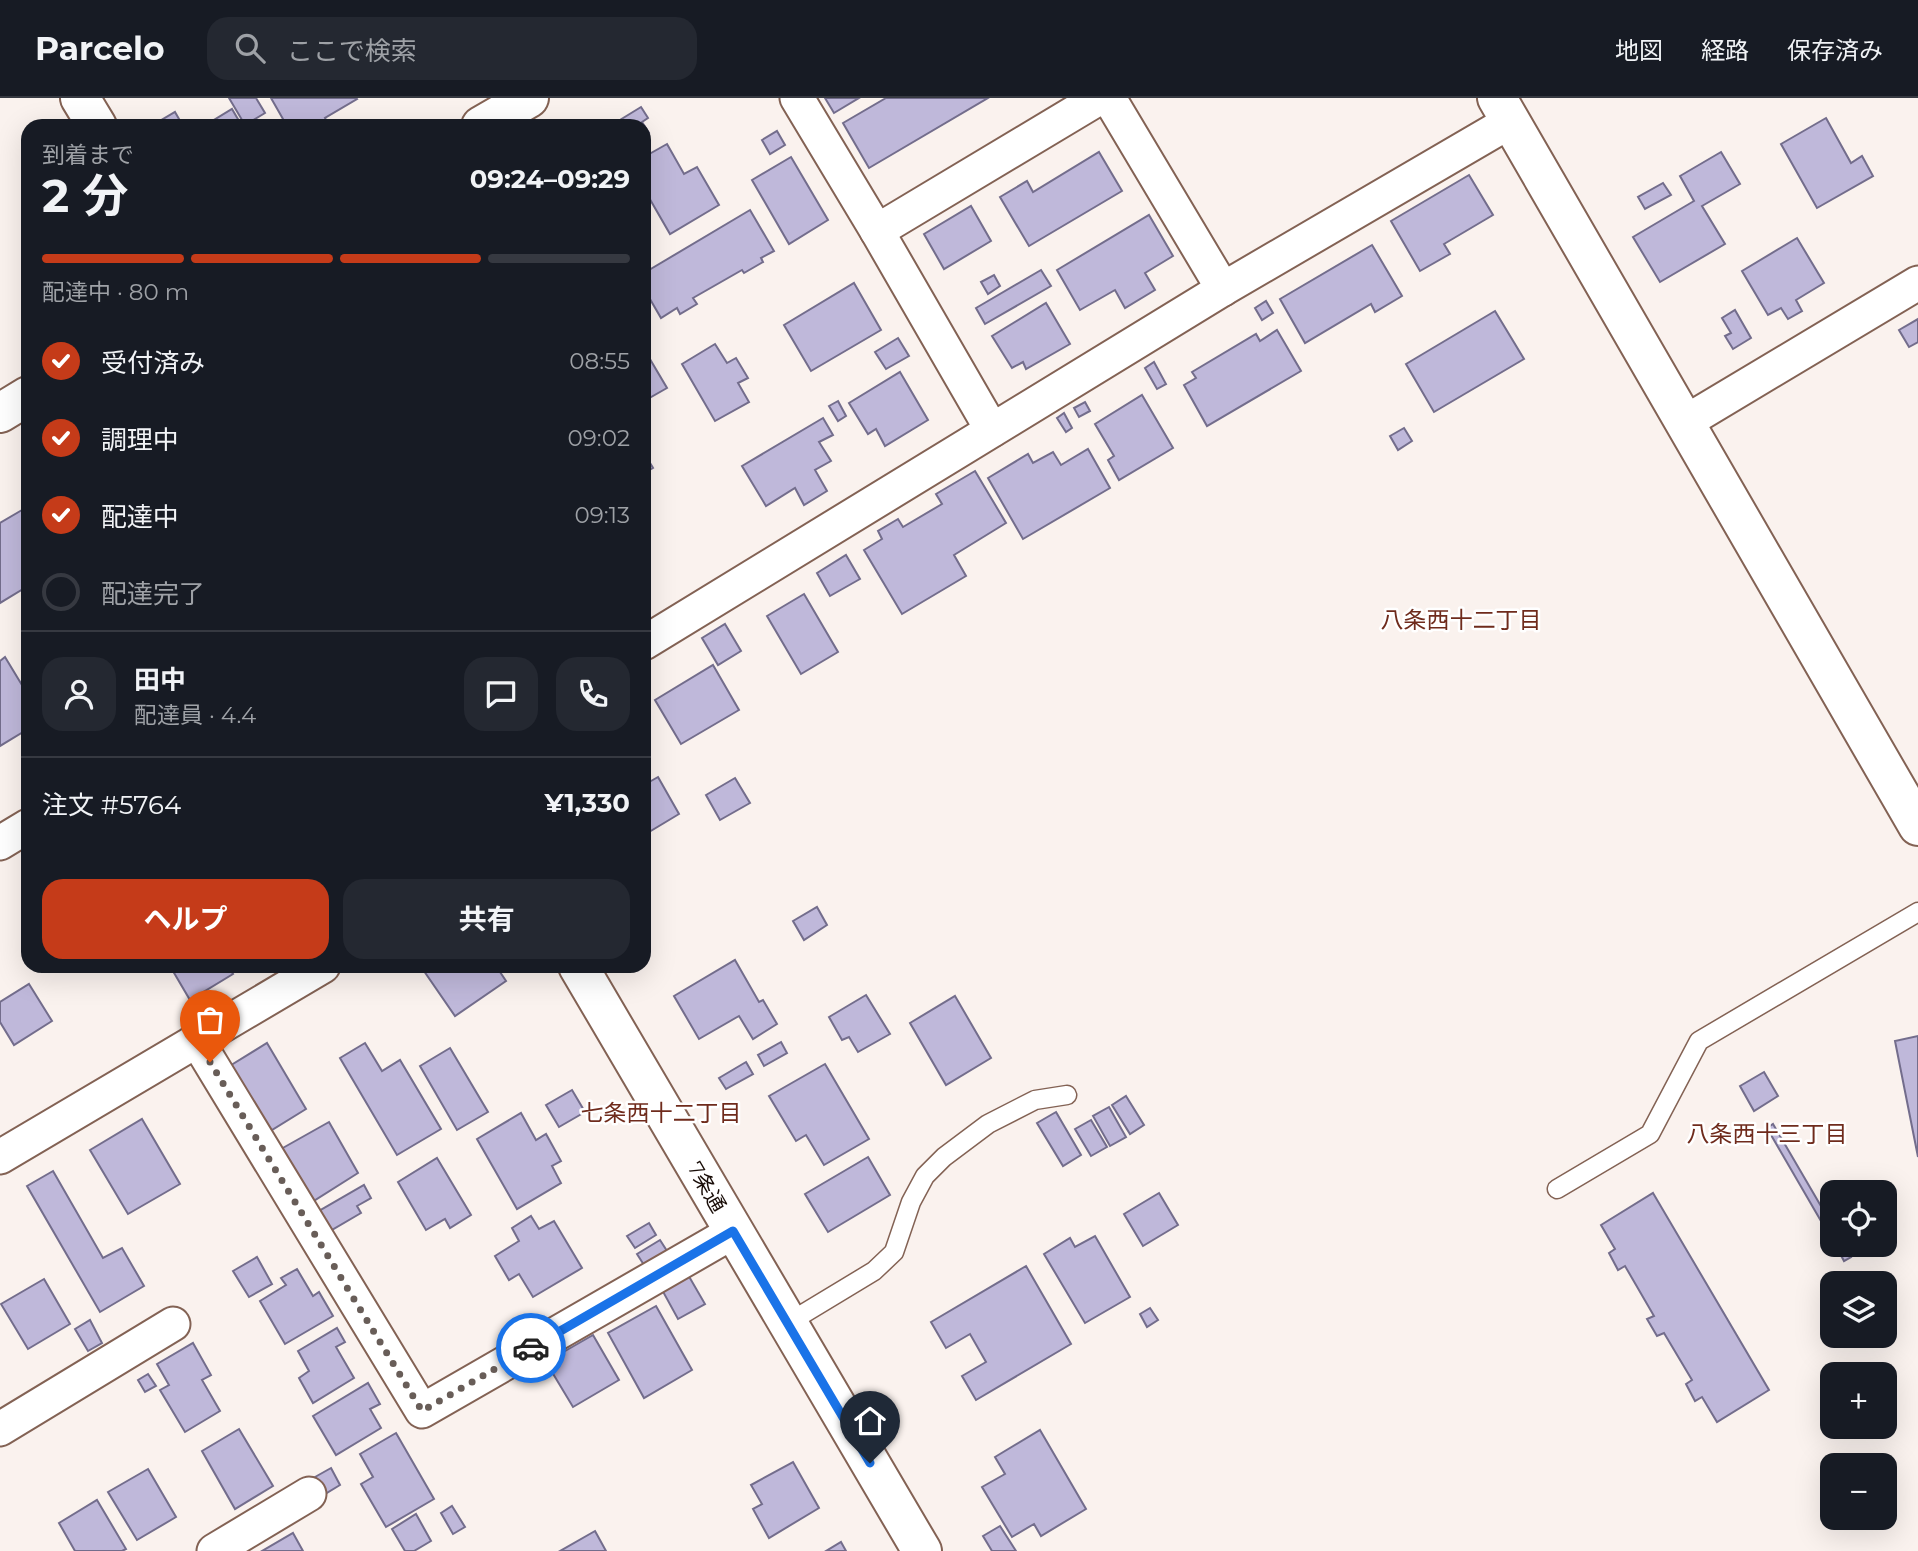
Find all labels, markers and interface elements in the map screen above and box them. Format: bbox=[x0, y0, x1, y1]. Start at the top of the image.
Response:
search box bbox=[207, 17, 697, 80]
text: Parcelo bbox=[35, 28, 165, 68]
icon: search bbox=[231, 29, 269, 67]
text: ここで検索 bbox=[287, 35, 417, 67]
text: 地図 bbox=[1615, 36, 1663, 65]
text: 経路 bbox=[1701, 36, 1749, 65]
text: 保存済み bbox=[1787, 36, 1883, 65]
text: 到着まで bbox=[42, 141, 134, 169]
text: 09:24–09:29 bbox=[470, 163, 630, 195]
text: 2 分 bbox=[42, 167, 128, 224]
text: 配達中 · 80 m bbox=[42, 278, 189, 306]
icon: check bbox=[42, 342, 80, 380]
text: 受付済み bbox=[101, 347, 205, 379]
text: 08:55 bbox=[569, 347, 630, 375]
icon: check bbox=[42, 419, 80, 457]
text: 調理中 bbox=[101, 424, 179, 456]
text: 09:02 bbox=[568, 424, 630, 452]
icon: check bbox=[42, 496, 80, 534]
text: 配達中 bbox=[101, 501, 179, 533]
text: 09:13 bbox=[575, 501, 630, 529]
text: 配達完了 bbox=[101, 578, 205, 610]
district label: 八条西十二丁目 bbox=[1381, 606, 1542, 634]
button: person bbox=[42, 657, 116, 731]
button: chat bbox=[464, 657, 538, 731]
button: phone bbox=[556, 657, 630, 731]
text: 田中 bbox=[134, 664, 186, 696]
text: 配達員 · 4.4 bbox=[134, 701, 256, 729]
text: ¥1,330 bbox=[545, 787, 630, 819]
text: 注文 #5764 bbox=[42, 789, 181, 821]
button: ヘルプ bbox=[42, 879, 329, 959]
button: 共有 bbox=[343, 879, 630, 959]
pin bbox=[180, 990, 240, 1062]
icon: bag bbox=[191, 1001, 229, 1039]
district label: 七条西十二丁目 bbox=[581, 1099, 742, 1127]
district label: 八条西十三丁目 bbox=[1687, 1120, 1848, 1148]
street label: 7条通 bbox=[683, 1157, 731, 1217]
map controls bbox=[1820, 1180, 1897, 1530]
button: locate bbox=[1820, 1180, 1897, 1257]
button: layers bbox=[1820, 1271, 1897, 1348]
courier bbox=[496, 1313, 566, 1383]
icon: car bbox=[512, 1329, 550, 1367]
button: + bbox=[1820, 1362, 1897, 1439]
pin bbox=[840, 1391, 900, 1463]
icon: home bbox=[851, 1402, 889, 1440]
button: − bbox=[1820, 1453, 1897, 1530]

